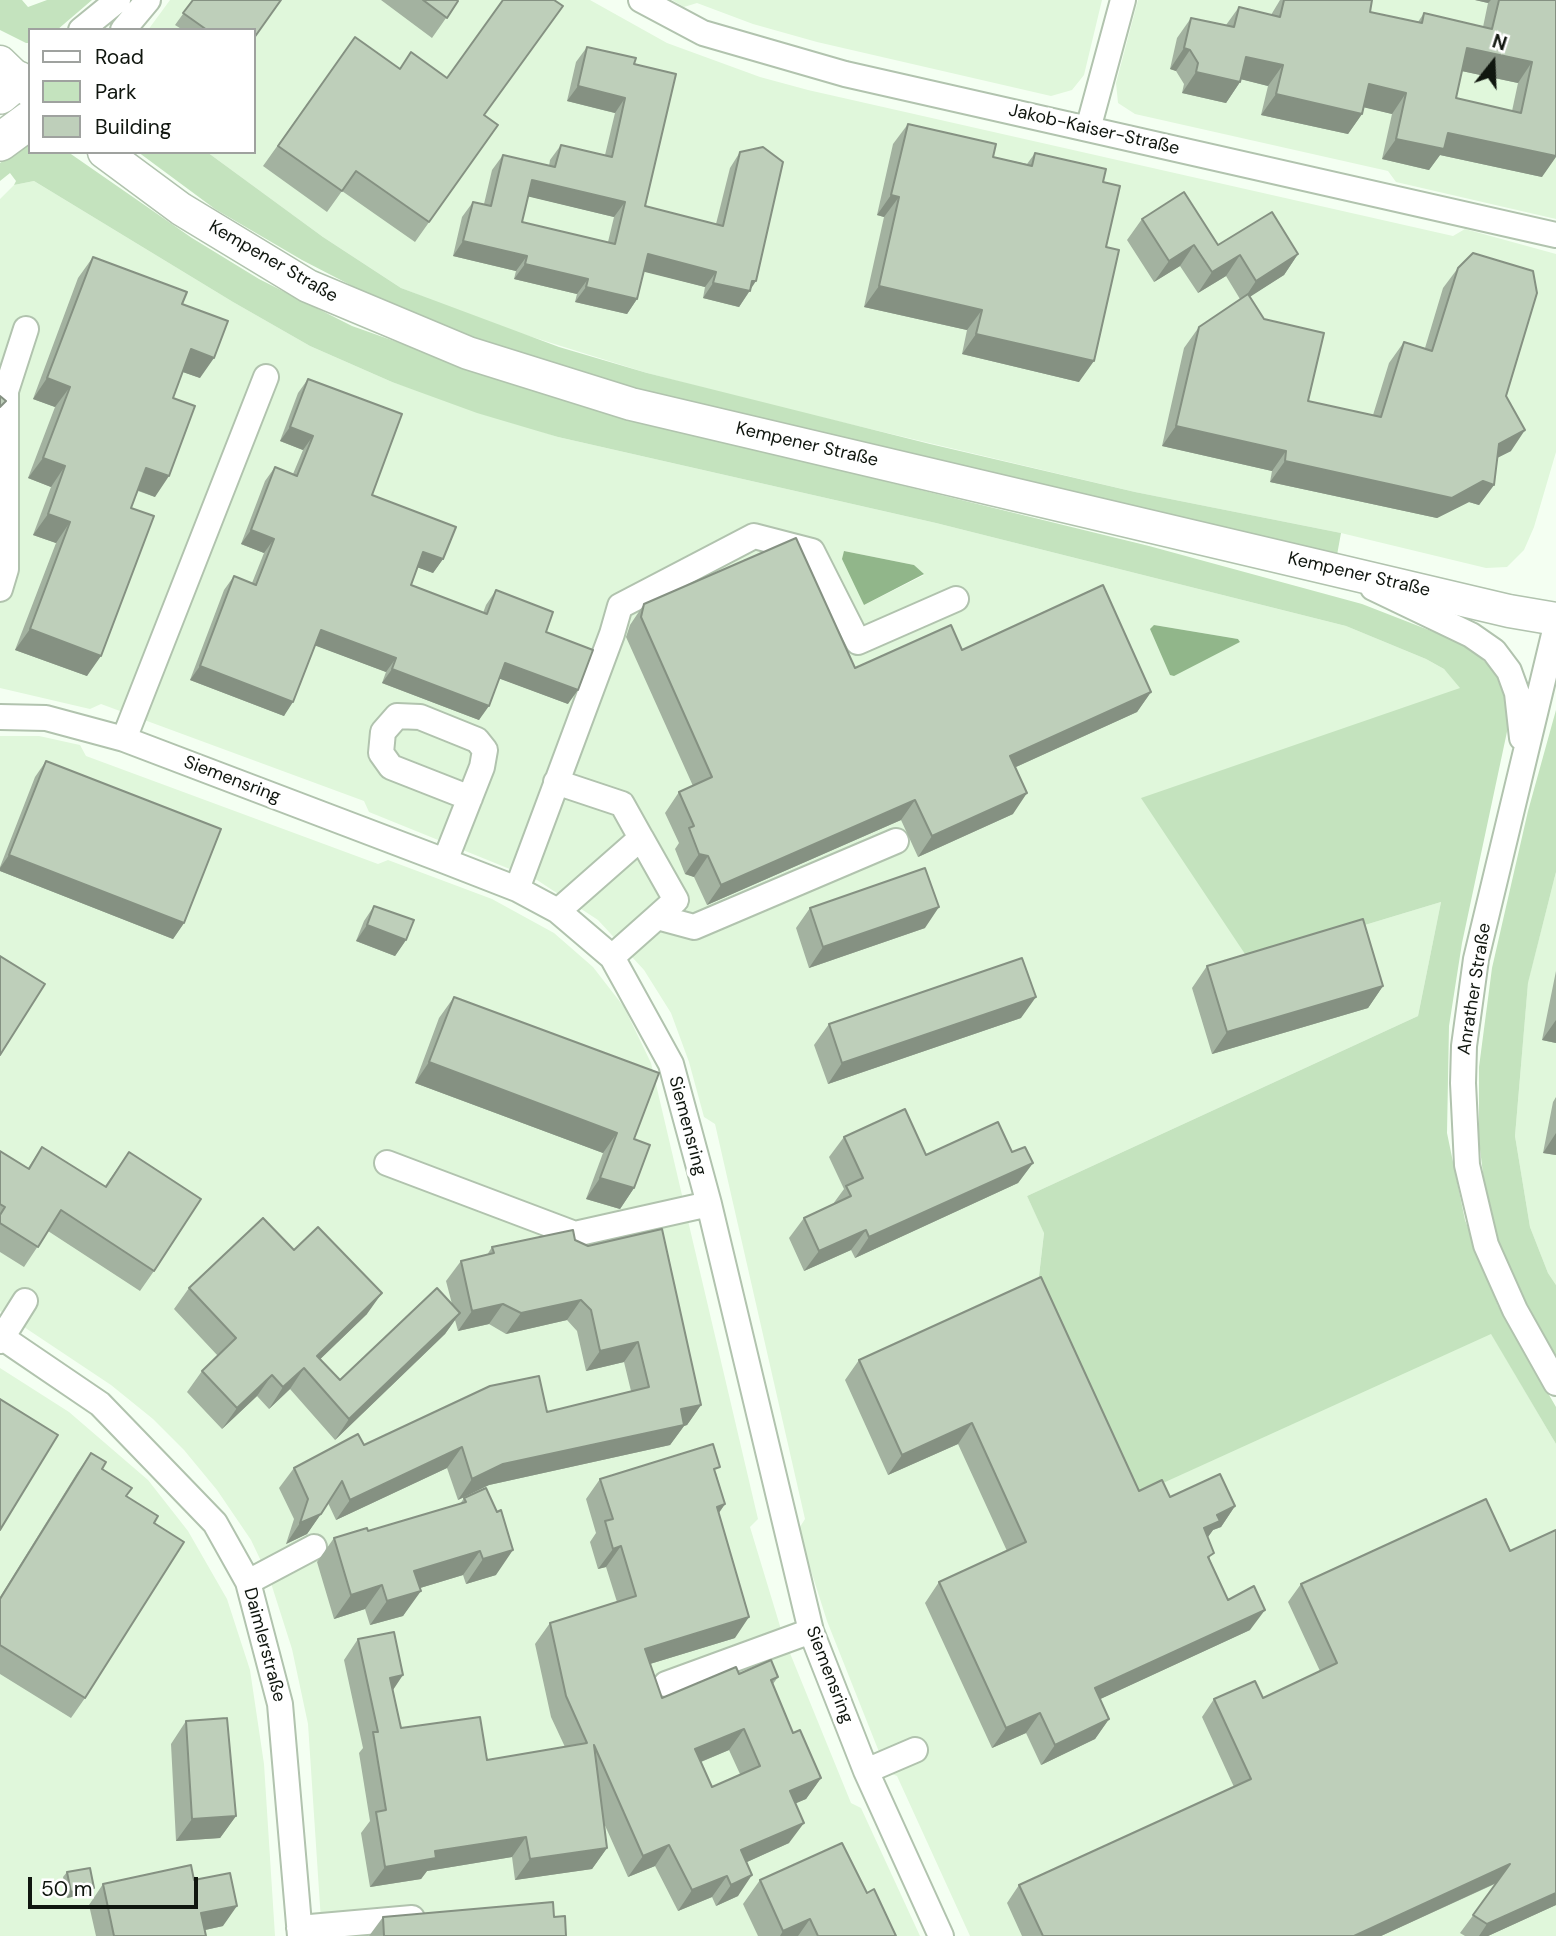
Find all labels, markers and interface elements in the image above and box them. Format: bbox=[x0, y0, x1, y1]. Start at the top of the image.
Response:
legend bbox=[28, 28, 256, 154]
north arrow bbox=[1458, 28, 1528, 98]
text: N bbox=[1489, 29, 1510, 57]
text: Road bbox=[95, 43, 144, 71]
text: Park bbox=[95, 78, 136, 106]
street label: Jakob-Kaiser-Straße bbox=[1006, 100, 1182, 160]
text: Building bbox=[95, 113, 171, 141]
street label: Kempener Straße bbox=[205, 216, 341, 308]
street label: Kempener Straße bbox=[734, 418, 880, 472]
street label: Kempener Straße bbox=[1286, 548, 1432, 602]
street label: Siemensring bbox=[181, 752, 283, 808]
street label: Anrather Straße bbox=[1454, 921, 1496, 1057]
street label: Siemensring bbox=[663, 1074, 711, 1178]
street label: Daimlerstraße bbox=[238, 1585, 290, 1705]
street label: Siemensring bbox=[801, 1624, 857, 1726]
scale bar bbox=[32, 1862, 201, 1906]
text: 50 m bbox=[41, 1875, 92, 1903]

